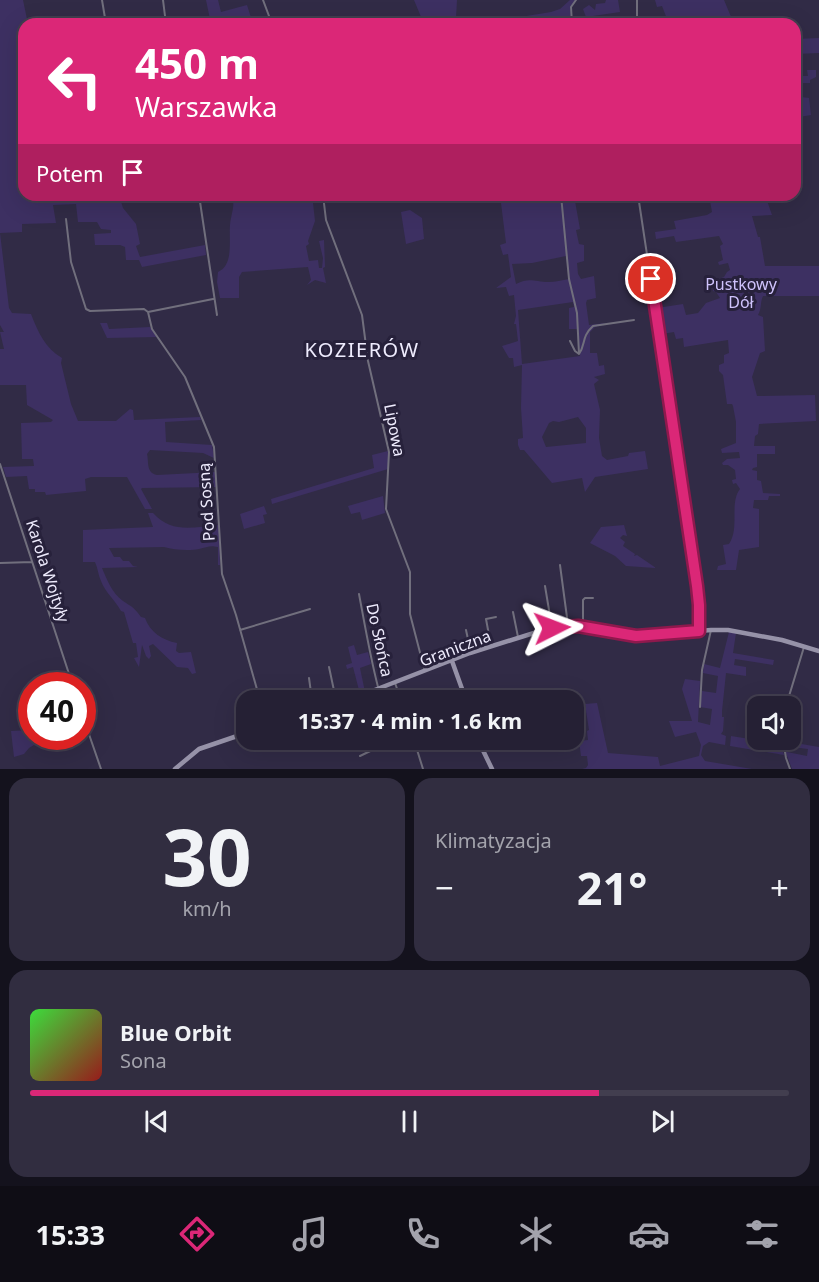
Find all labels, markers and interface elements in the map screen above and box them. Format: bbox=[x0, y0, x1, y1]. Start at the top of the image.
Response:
text: 450 m bbox=[135, 34, 259, 91]
icon: left bbox=[36, 42, 114, 120]
text: Warszawka bbox=[135, 88, 277, 125]
icon: arrive bbox=[116, 156, 149, 189]
text: Potem bbox=[36, 158, 104, 188]
pin bbox=[625, 253, 676, 304]
icon: arrive bbox=[634, 262, 667, 295]
park label: Pustkowy Dół bbox=[705, 273, 778, 313]
district label: KOZIERÓW bbox=[304, 336, 420, 363]
street label: Lipowa bbox=[379, 402, 411, 458]
street label: Pod Sosną bbox=[192, 462, 220, 542]
street label: Karola Wojtyły bbox=[21, 517, 75, 626]
position arrow bbox=[520, 596, 584, 660]
street label: Do Słońca bbox=[361, 601, 399, 679]
street label: Graniczna bbox=[416, 624, 494, 672]
speed limit sign: 40 bbox=[18, 672, 96, 750]
map controls bbox=[747, 696, 801, 750]
button: sound bbox=[747, 696, 801, 750]
text: 15:37 · 4 min · 1.6 km bbox=[298, 705, 522, 735]
text: 30 bbox=[162, 803, 252, 909]
text: Klimatyzacja bbox=[435, 827, 552, 854]
text: 21° bbox=[577, 857, 647, 918]
text: − bbox=[435, 865, 454, 910]
text: + bbox=[770, 865, 789, 910]
text: km/h bbox=[182, 895, 232, 922]
text: Blue Orbit bbox=[120, 1017, 232, 1047]
text: Sona bbox=[120, 1047, 167, 1074]
icon: previous bbox=[140, 1105, 173, 1138]
icon: pause bbox=[393, 1105, 426, 1138]
icon: next bbox=[646, 1105, 679, 1138]
icon: directions bbox=[176, 1213, 218, 1255]
icon: music bbox=[289, 1213, 331, 1255]
icon: phone bbox=[402, 1213, 444, 1255]
icon: climate bbox=[515, 1213, 557, 1255]
icon: car bbox=[628, 1213, 670, 1255]
icon: filters bbox=[741, 1213, 783, 1255]
text: 15:33 bbox=[36, 1216, 105, 1253]

